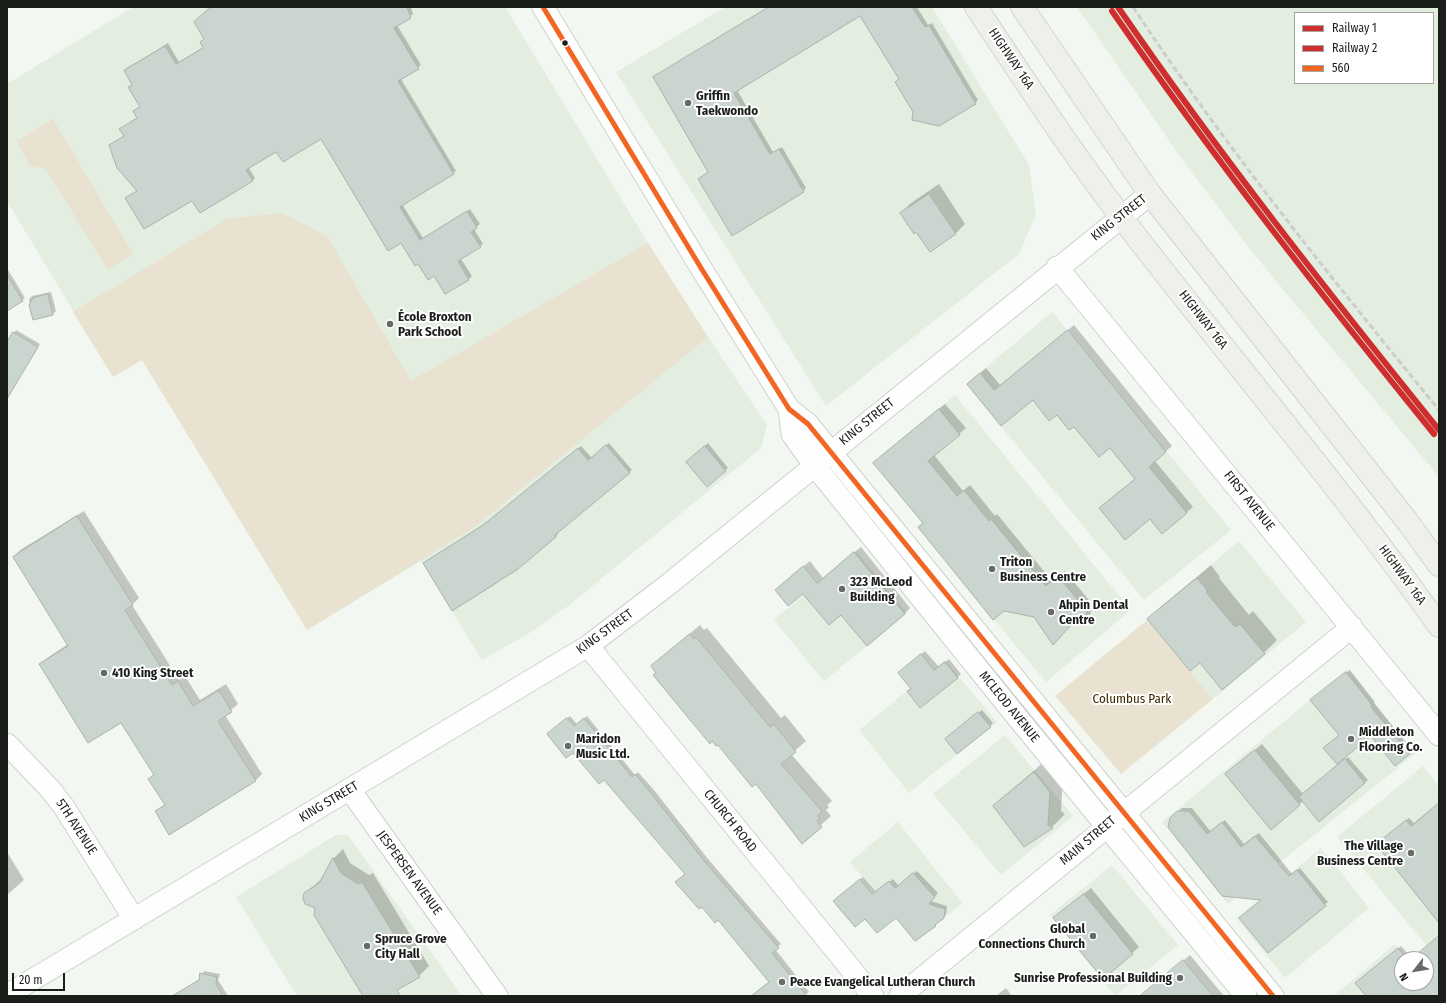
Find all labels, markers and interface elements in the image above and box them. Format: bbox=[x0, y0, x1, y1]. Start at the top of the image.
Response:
legend bbox=[1294, 12, 1434, 84]
text: Railway 1 bbox=[1332, 21, 1377, 35]
street label: HIGHWAY 16A bbox=[985, 25, 1037, 93]
unlabelled marker bbox=[560, 38, 570, 48]
text: Railway 2 bbox=[1332, 41, 1377, 55]
text: 560 bbox=[1332, 61, 1350, 75]
place label: Griffin Taekwondo bbox=[696, 88, 758, 119]
marker: Griffin Taekwondo bbox=[683, 98, 693, 108]
street label: KING STREET bbox=[1088, 191, 1150, 245]
street label: HIGHWAY 16A bbox=[1175, 287, 1231, 353]
place label: École Broxton Park School bbox=[398, 309, 472, 340]
marker: École Broxton Park School bbox=[385, 319, 395, 329]
street label: KING STREET bbox=[836, 395, 898, 449]
street label: FIRST AVENUE bbox=[1220, 468, 1278, 534]
street label: HIGHWAY 16A bbox=[1375, 542, 1429, 608]
place label: Triton Business Centre bbox=[1000, 554, 1086, 585]
marker: Triton Business Centre bbox=[987, 564, 997, 574]
place label: 323 McLeod Building bbox=[850, 574, 912, 605]
marker: 323 McLeod Building bbox=[837, 584, 847, 594]
place label: Ahpin Dental Centre bbox=[1059, 597, 1128, 628]
street label: KING STREET bbox=[574, 606, 636, 658]
marker: Ahpin Dental Centre bbox=[1046, 607, 1056, 617]
place label: 410 King Street bbox=[112, 665, 193, 681]
marker: 410 King Street bbox=[99, 668, 109, 678]
street label: MCLEOD AVENUE bbox=[976, 668, 1042, 746]
park label: Columbus Park bbox=[1093, 691, 1171, 707]
place label: Middleton Flooring Co. bbox=[1359, 724, 1422, 755]
place label: Maridon Music Ltd. bbox=[576, 731, 630, 762]
marker: Middleton Flooring Co. bbox=[1346, 734, 1356, 744]
marker: Maridon Music Ltd. bbox=[563, 741, 573, 751]
street label: KING STREET bbox=[297, 778, 361, 826]
street label: CHURCH ROAD bbox=[700, 787, 760, 855]
street label: 5TH AVENUE bbox=[52, 796, 100, 858]
street label: MAIN STREET bbox=[1057, 813, 1119, 869]
street label: JESPERSEN AVENUE bbox=[373, 828, 445, 918]
place label: The Village Business Centre bbox=[1317, 838, 1403, 869]
marker: The Village Business Centre bbox=[1406, 848, 1416, 858]
place label: Global Connections Church bbox=[978, 921, 1085, 952]
place label: Spruce Grove City Hall bbox=[375, 931, 447, 962]
marker: Global Connections Church bbox=[1088, 931, 1098, 941]
marker: Spruce Grove City Hall bbox=[362, 941, 372, 951]
north arrow bbox=[1394, 951, 1434, 991]
scale bar bbox=[14, 965, 67, 991]
place label: Sunrise Professional Building bbox=[1014, 970, 1172, 986]
text: N bbox=[1397, 971, 1411, 983]
text: 20 m bbox=[19, 973, 43, 987]
marker: Sunrise Professional Building bbox=[1175, 973, 1185, 983]
place label: Peace Evangelical Lutheran Church bbox=[790, 974, 975, 990]
marker: Peace Evangelical Lutheran Church bbox=[777, 977, 787, 987]

